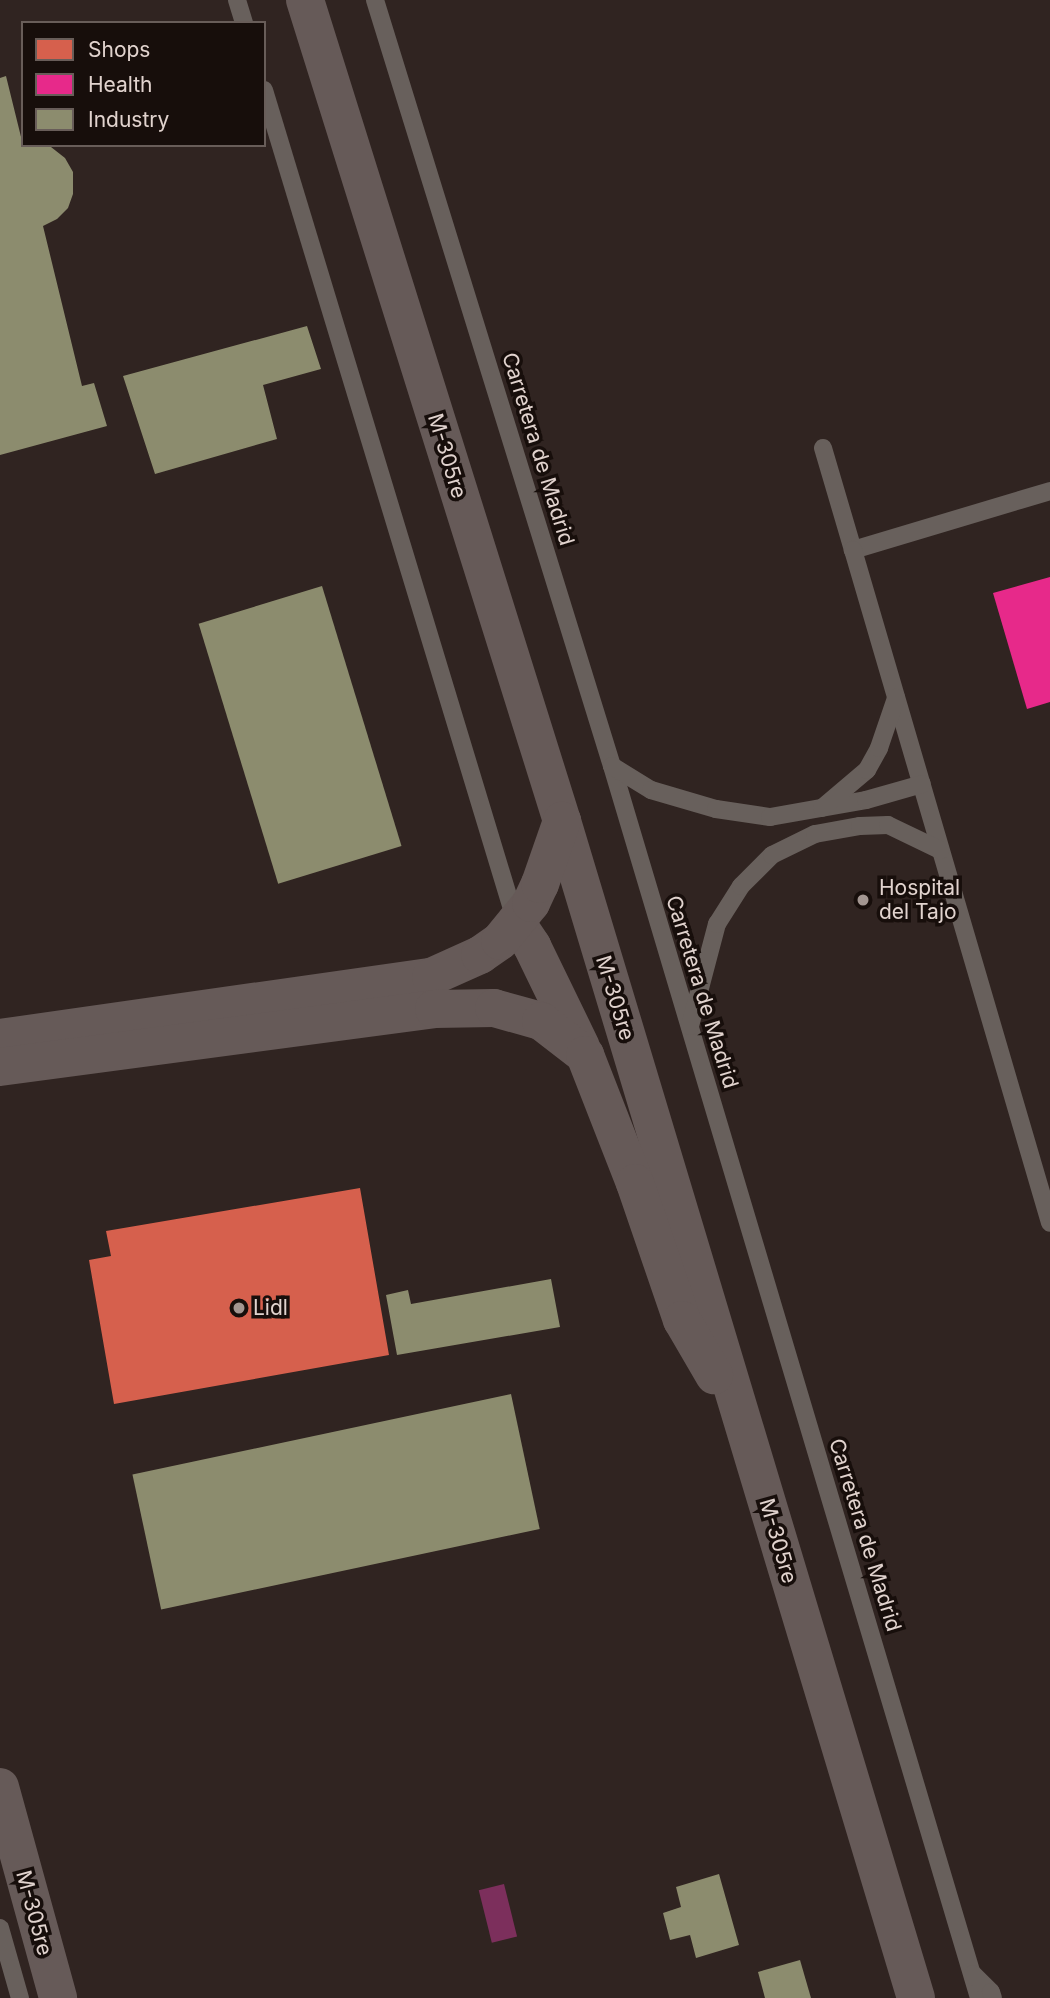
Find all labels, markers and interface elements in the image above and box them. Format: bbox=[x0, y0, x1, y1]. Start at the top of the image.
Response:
legend bbox=[21, 21, 266, 147]
text: Shops bbox=[88, 37, 150, 62]
text: Health bbox=[88, 72, 153, 97]
text: Industry bbox=[88, 107, 169, 132]
street label: Carretera de Madrid bbox=[497, 349, 579, 549]
street label: M-305re bbox=[422, 411, 472, 501]
place label: Hospital del Tajo bbox=[879, 875, 960, 925]
marker: Hospital del Tajo bbox=[853, 890, 873, 910]
street label: Carretera de Madrid bbox=[661, 892, 743, 1092]
street label: M-305re bbox=[590, 953, 640, 1043]
place label: Lidl bbox=[253, 1295, 288, 1321]
marker: Lidl bbox=[231, 1300, 247, 1316]
street label: Carretera de Madrid bbox=[824, 1435, 906, 1635]
street label: M-305re bbox=[754, 1496, 802, 1586]
street label: M-305re bbox=[11, 1868, 57, 1958]

